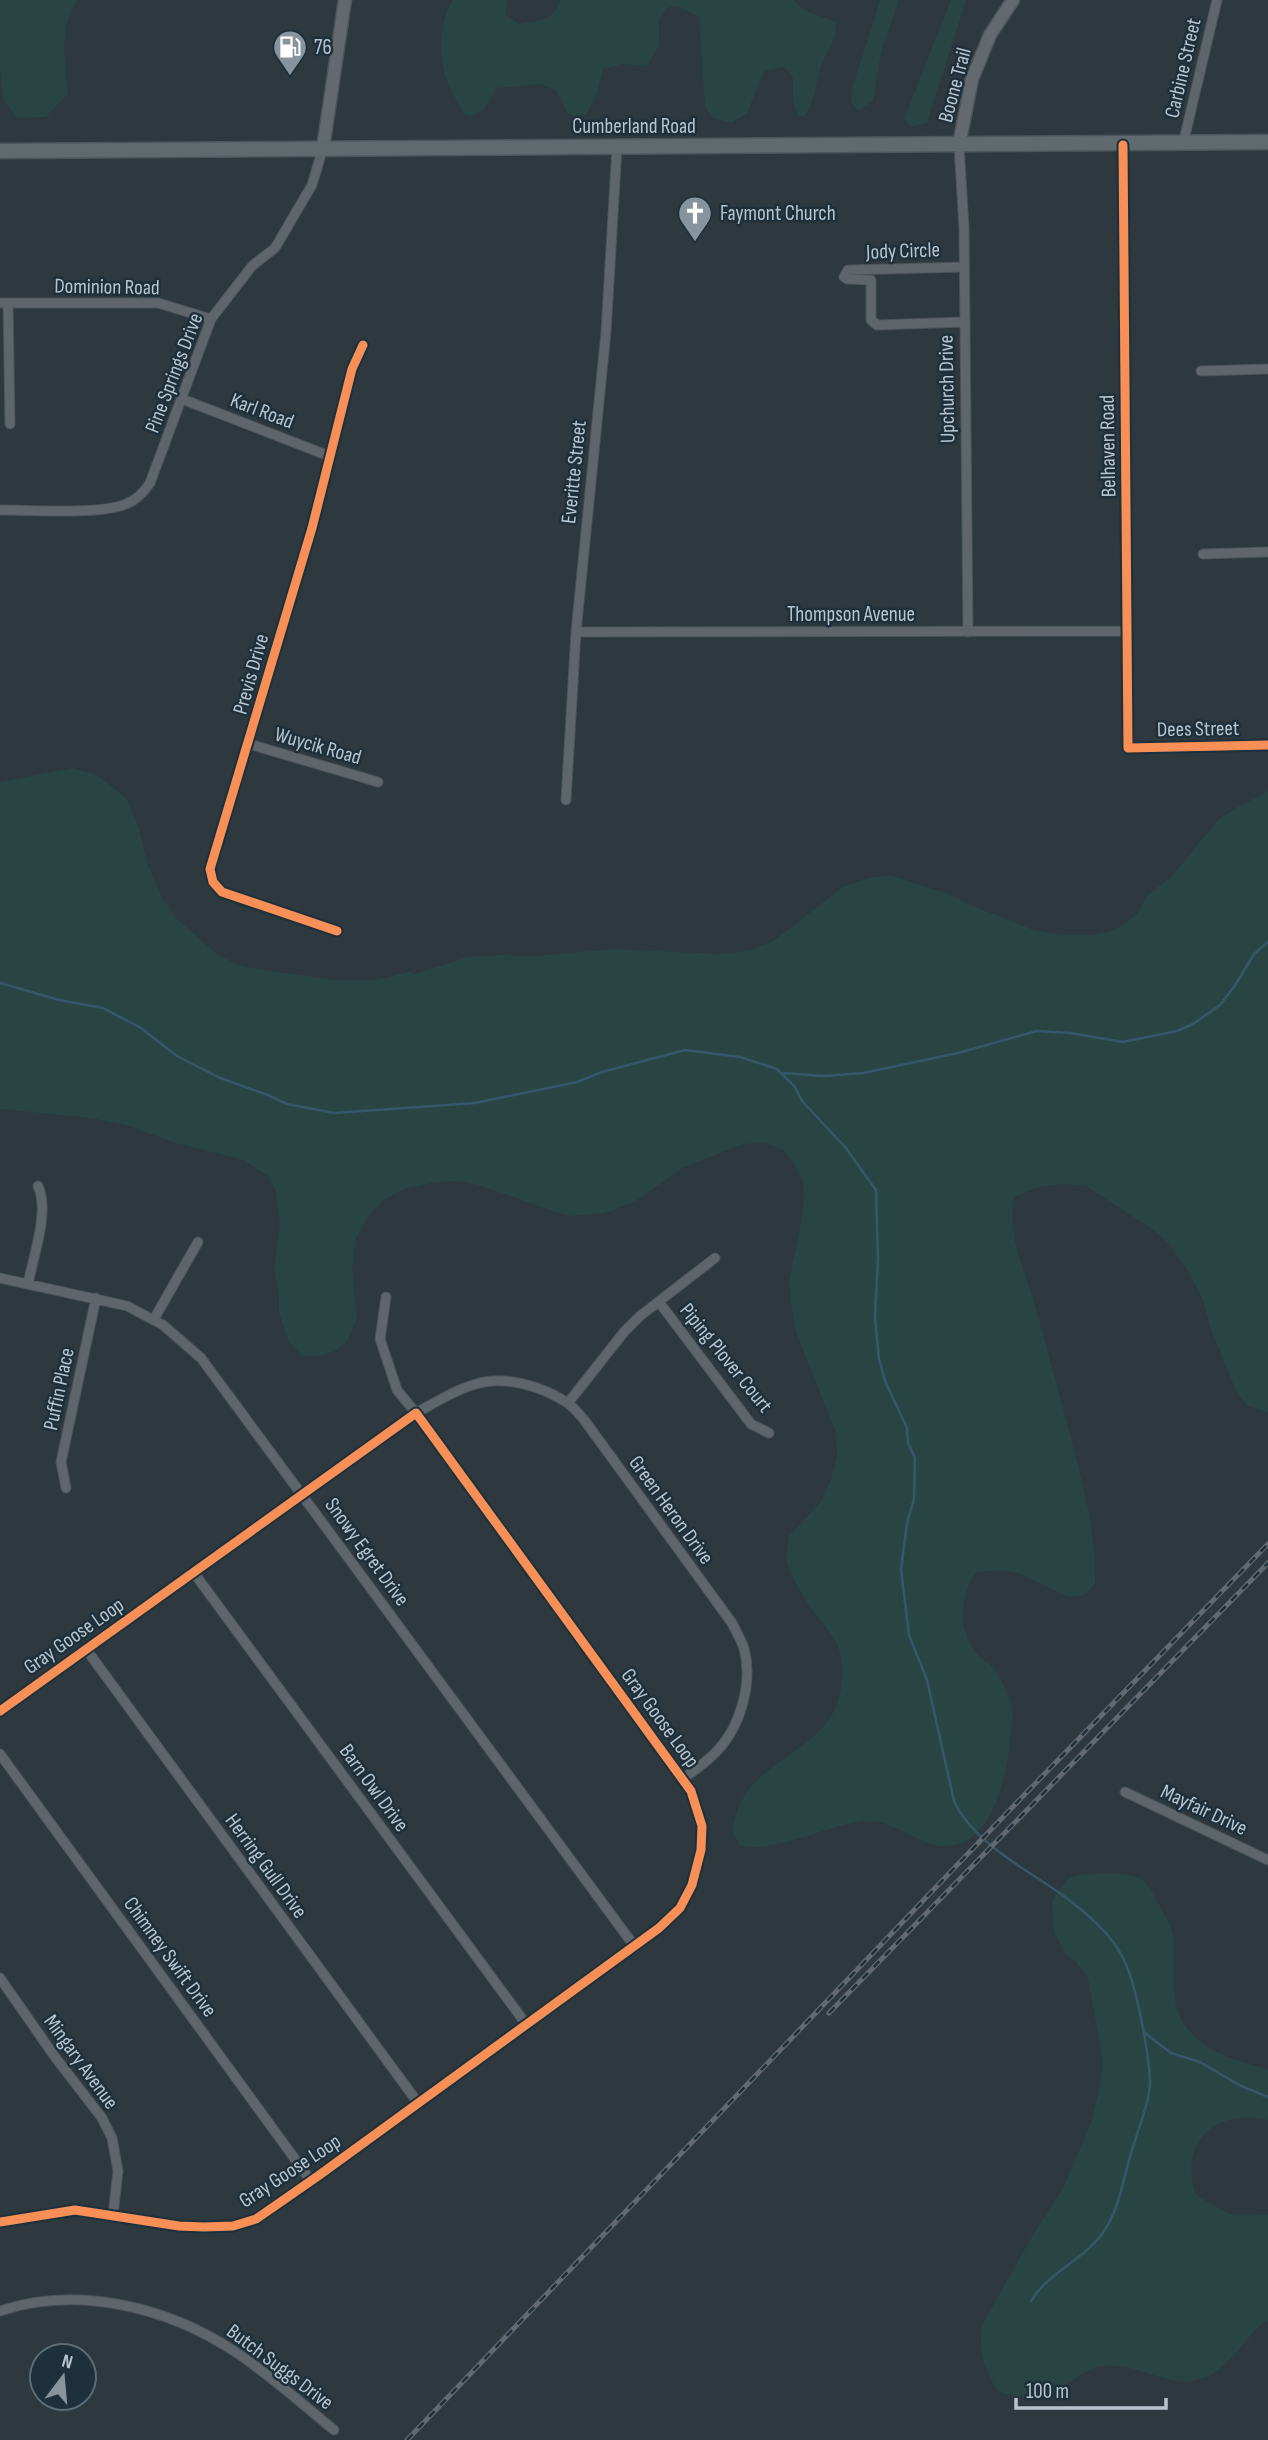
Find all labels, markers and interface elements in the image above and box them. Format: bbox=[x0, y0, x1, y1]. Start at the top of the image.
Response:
street label: Carbine Street bbox=[1159, 16, 1207, 120]
fuel station icon: 76 bbox=[271, 28, 309, 77]
place label: 76 bbox=[314, 35, 332, 60]
street label: Boone Trail bbox=[933, 45, 977, 125]
street label: Cumberland Road bbox=[572, 114, 696, 139]
church icon: Faymont Church bbox=[676, 194, 714, 243]
place label: Faymont Church bbox=[720, 201, 836, 226]
street label: Jody Circle bbox=[865, 237, 940, 265]
street label: Dominion Road bbox=[54, 274, 160, 300]
street label: Pine Springs Drive bbox=[140, 310, 208, 436]
street label: Upchurch Drive bbox=[934, 335, 960, 443]
street label: Karl Road bbox=[227, 388, 297, 434]
street label: Belhaven Road bbox=[1095, 395, 1121, 497]
street label: Everitte Street bbox=[556, 419, 592, 525]
street label: Thompson Avenue bbox=[787, 602, 915, 627]
street label: Previs Drive bbox=[228, 631, 274, 717]
street label: Dees Street bbox=[1157, 716, 1239, 742]
street label: Wuycik Road bbox=[272, 722, 364, 770]
street label: Piping Plover Court bbox=[674, 1298, 778, 1418]
street label: Puffin Place bbox=[38, 1346, 80, 1432]
street label: Green Heron Drive bbox=[623, 1451, 719, 1569]
street label: Snowy Egret Drive bbox=[319, 1493, 415, 1611]
street label: Gray Goose Loop bbox=[19, 1592, 129, 1680]
street label: Gray Goose Loop bbox=[616, 1664, 704, 1772]
street label: Barn Owl Drive bbox=[334, 1739, 414, 1837]
street label: Mayfair Drive bbox=[1157, 1779, 1251, 1841]
street label: Herring Gull Drive bbox=[220, 1809, 312, 1923]
street label: Chimney Swift Drive bbox=[118, 1892, 222, 2022]
street label: Mingary Avenue bbox=[38, 2010, 124, 2114]
street label: Gray Goose Loop bbox=[234, 2129, 346, 2213]
street label: Butch Suggs Drive bbox=[222, 2319, 338, 2415]
north arrow bbox=[28, 2342, 98, 2412]
text: N bbox=[59, 2350, 75, 2375]
scale bar bbox=[1016, 2366, 1166, 2410]
text: 100 m bbox=[1026, 2379, 1069, 2404]

